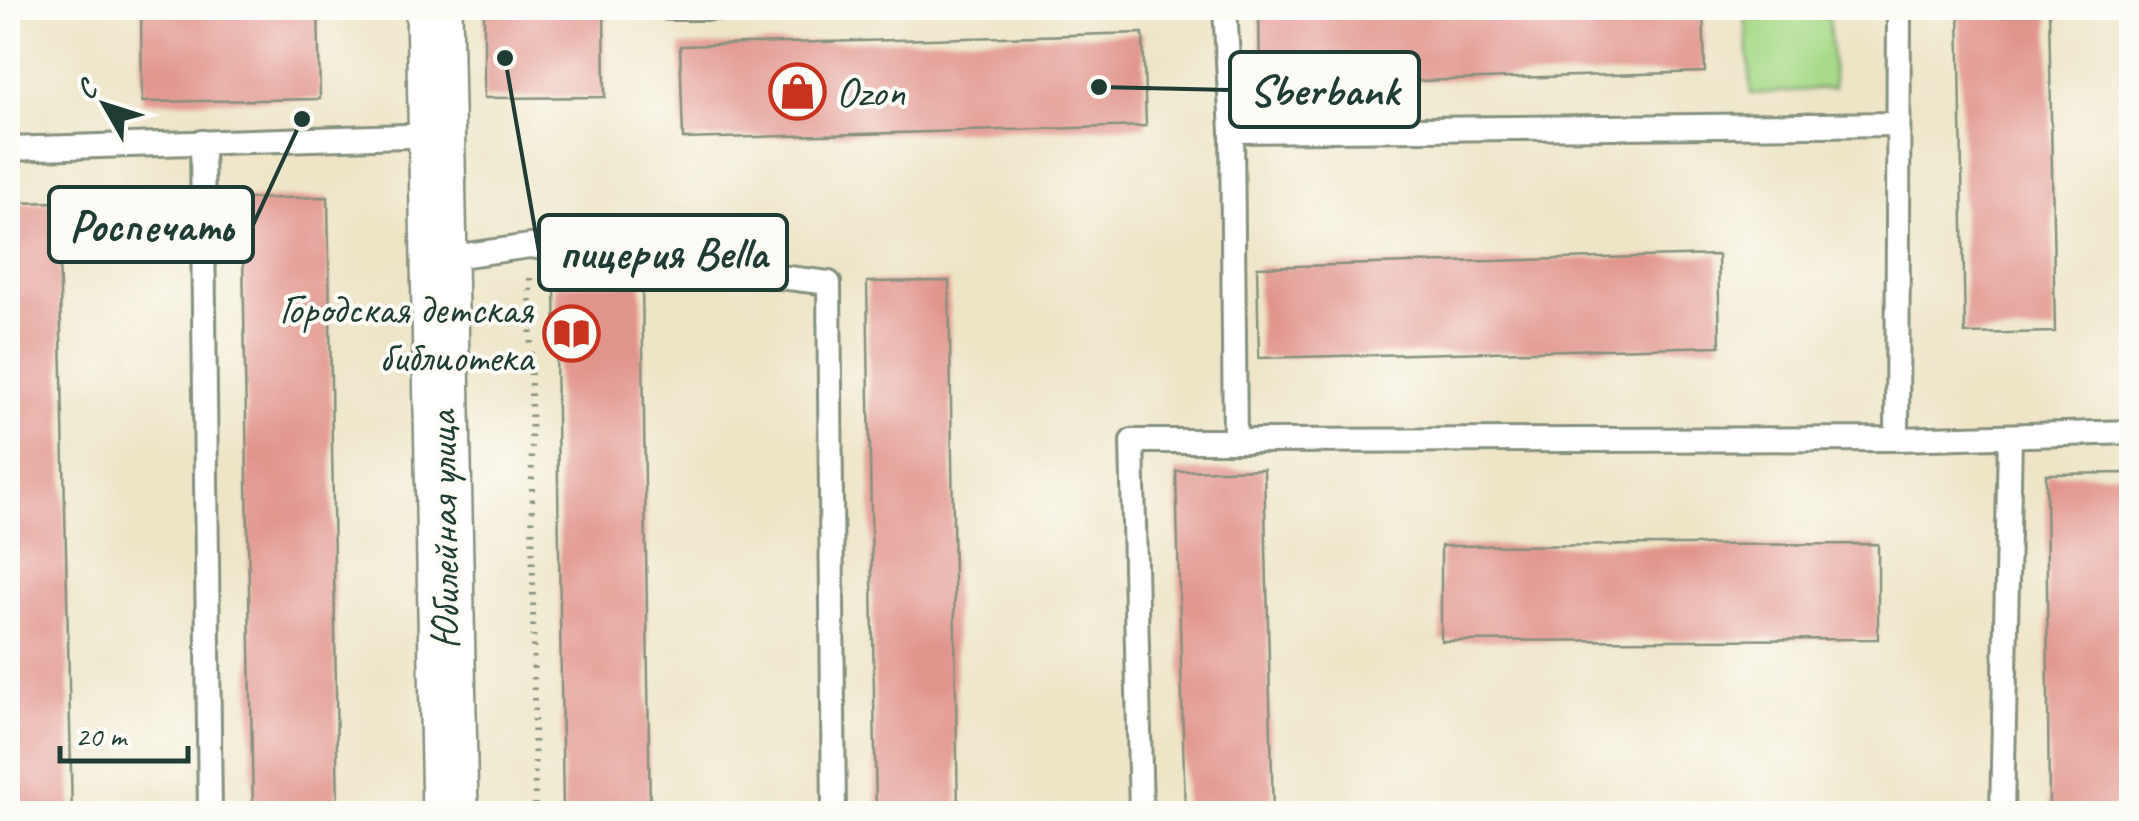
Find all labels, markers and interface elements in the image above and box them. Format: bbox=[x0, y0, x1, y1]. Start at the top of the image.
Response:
callout: Sberbank bbox=[1230, 52, 1419, 127]
north arrow bbox=[55, 55, 155, 155]
shop icon: Ozon bbox=[767, 62, 827, 122]
text: Sberbank bbox=[1249, 62, 1403, 119]
place label: Ozon bbox=[836, 66, 906, 119]
text: С bbox=[68, 71, 106, 106]
callout: Роспечать bbox=[49, 187, 253, 262]
text: Роспечать bbox=[69, 198, 236, 255]
callout: пицерия Bella bbox=[539, 215, 787, 290]
text: пицерия Bella bbox=[559, 225, 771, 282]
place label: Городская детская библиотека bbox=[279, 283, 536, 384]
library icon: Городская детская библиотека bbox=[542, 303, 602, 363]
street label: Юбилейная улица bbox=[415, 407, 473, 650]
scale bar bbox=[60, 701, 188, 763]
text: 20 m bbox=[75, 717, 128, 755]

